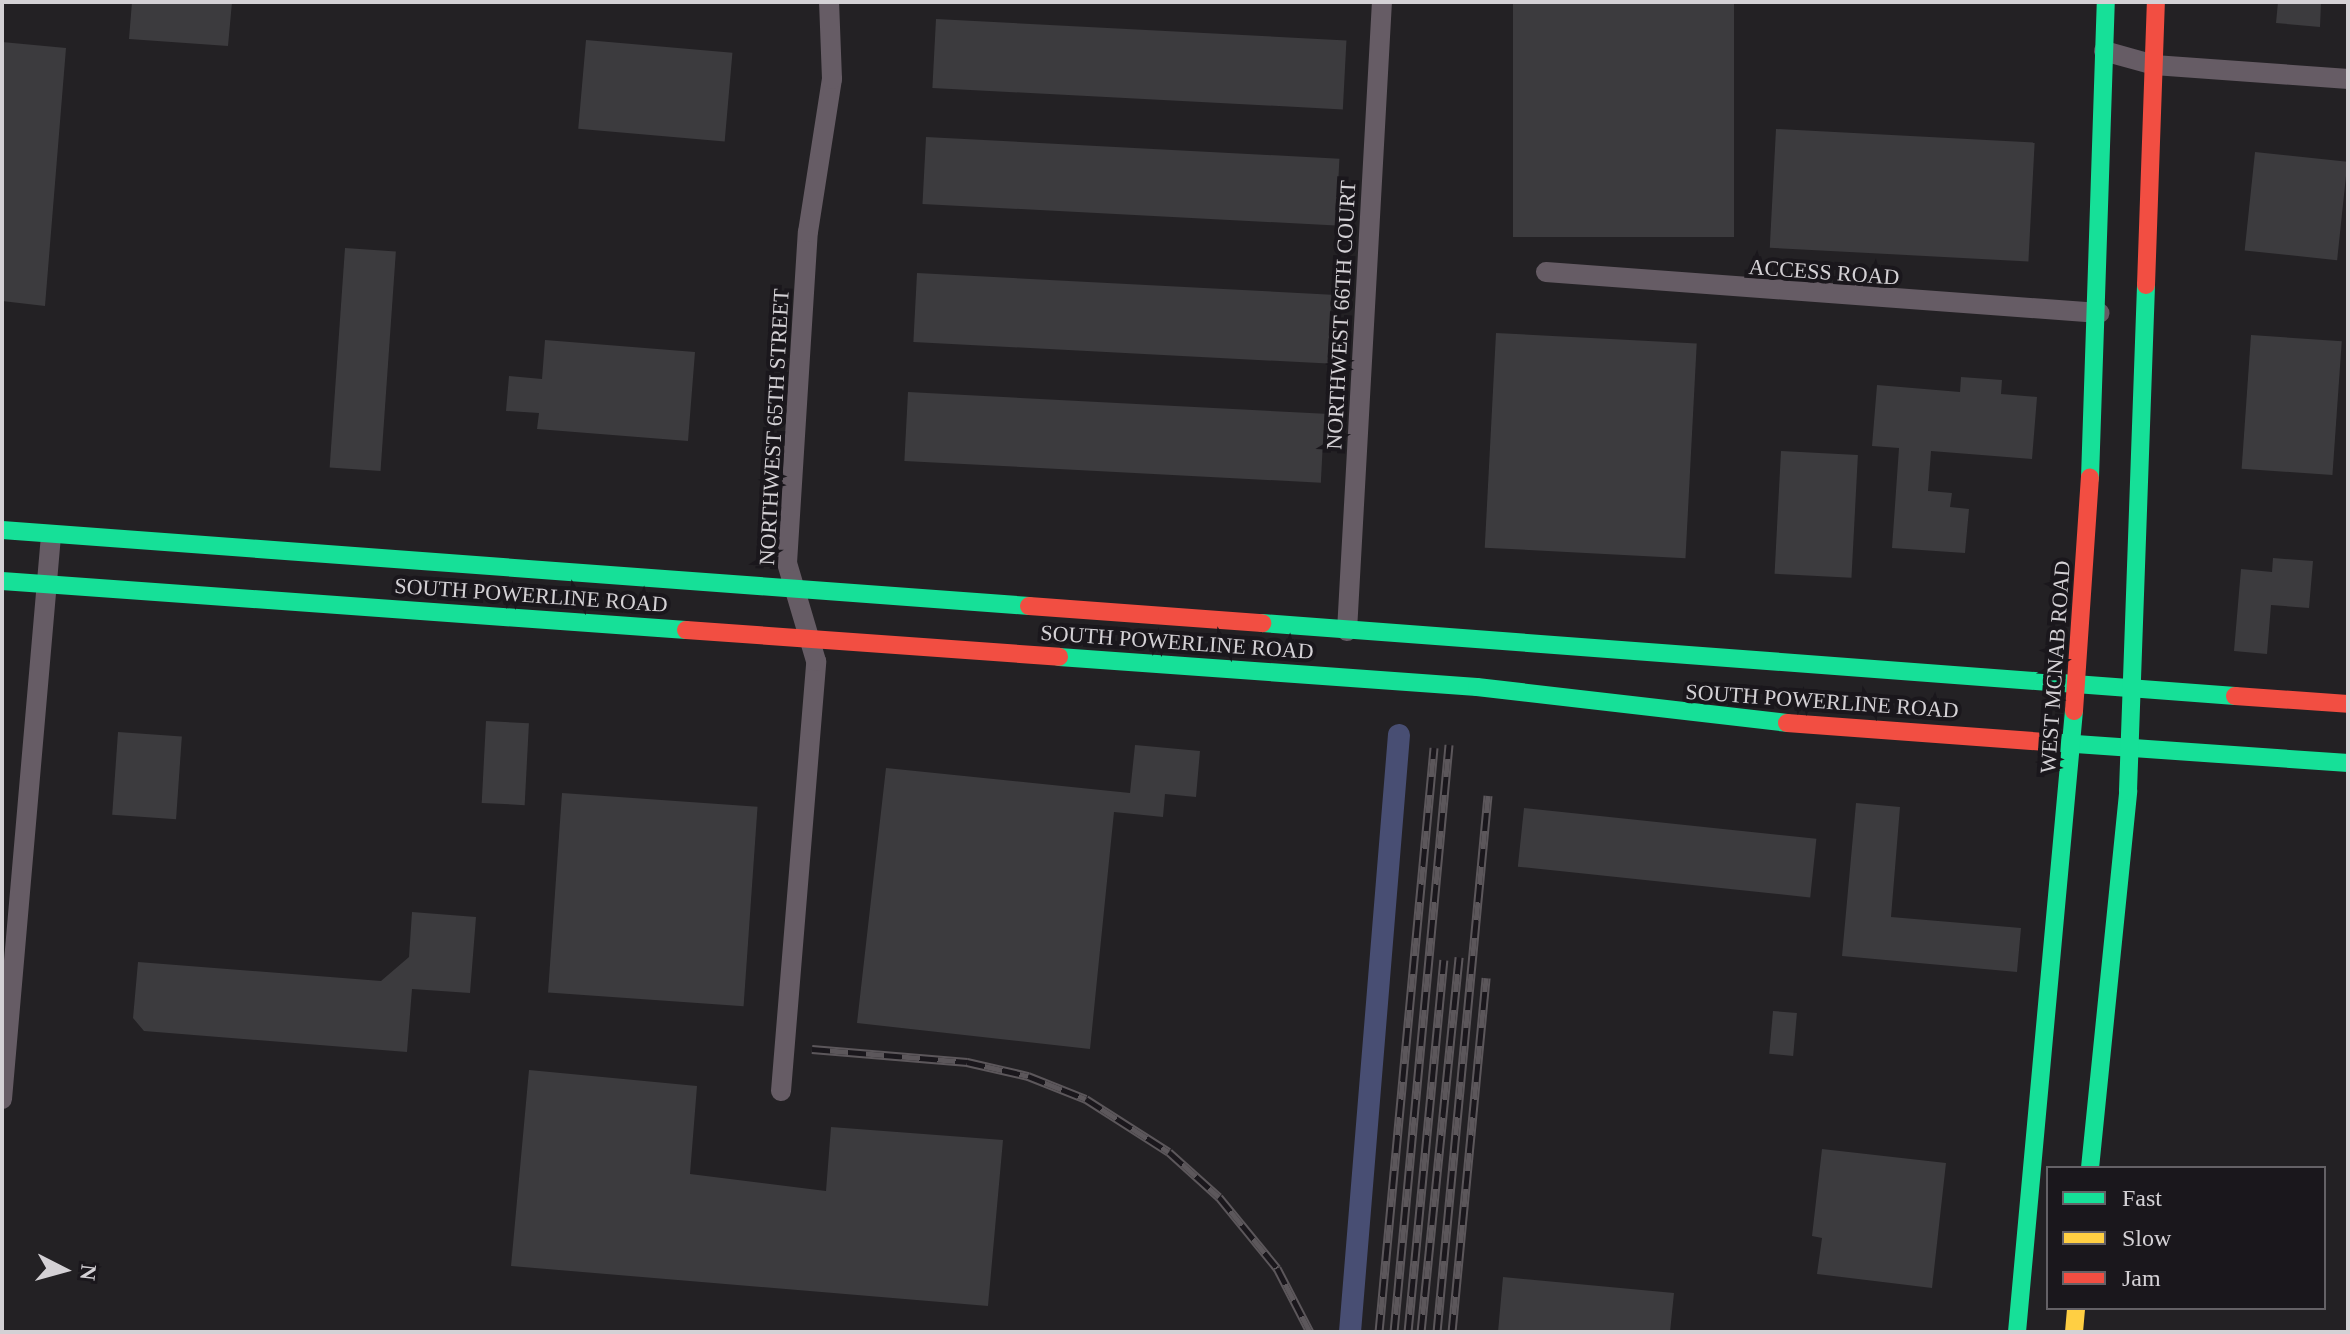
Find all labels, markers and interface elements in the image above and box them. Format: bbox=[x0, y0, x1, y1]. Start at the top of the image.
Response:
street label: NORTHWEST 66TH COURT bbox=[1321, 180, 1361, 450]
street label: ACCESS ROAD bbox=[1748, 254, 1900, 290]
street label: NORTHWEST 65TH STREET bbox=[754, 288, 794, 566]
street label: WEST MCNAB ROAD bbox=[2034, 559, 2076, 775]
street label: SOUTH POWERLINE ROAD bbox=[394, 572, 668, 618]
street label: SOUTH POWERLINE ROAD bbox=[1040, 619, 1314, 665]
street label: SOUTH POWERLINE ROAD bbox=[1685, 678, 1959, 724]
legend bbox=[2046, 1166, 2326, 1310]
text: Fast bbox=[2122, 1185, 2162, 1211]
text: Slow bbox=[2122, 1225, 2171, 1251]
north arrow bbox=[24, 1230, 104, 1310]
text: N bbox=[75, 1263, 102, 1282]
text: Jam bbox=[2122, 1265, 2161, 1291]

